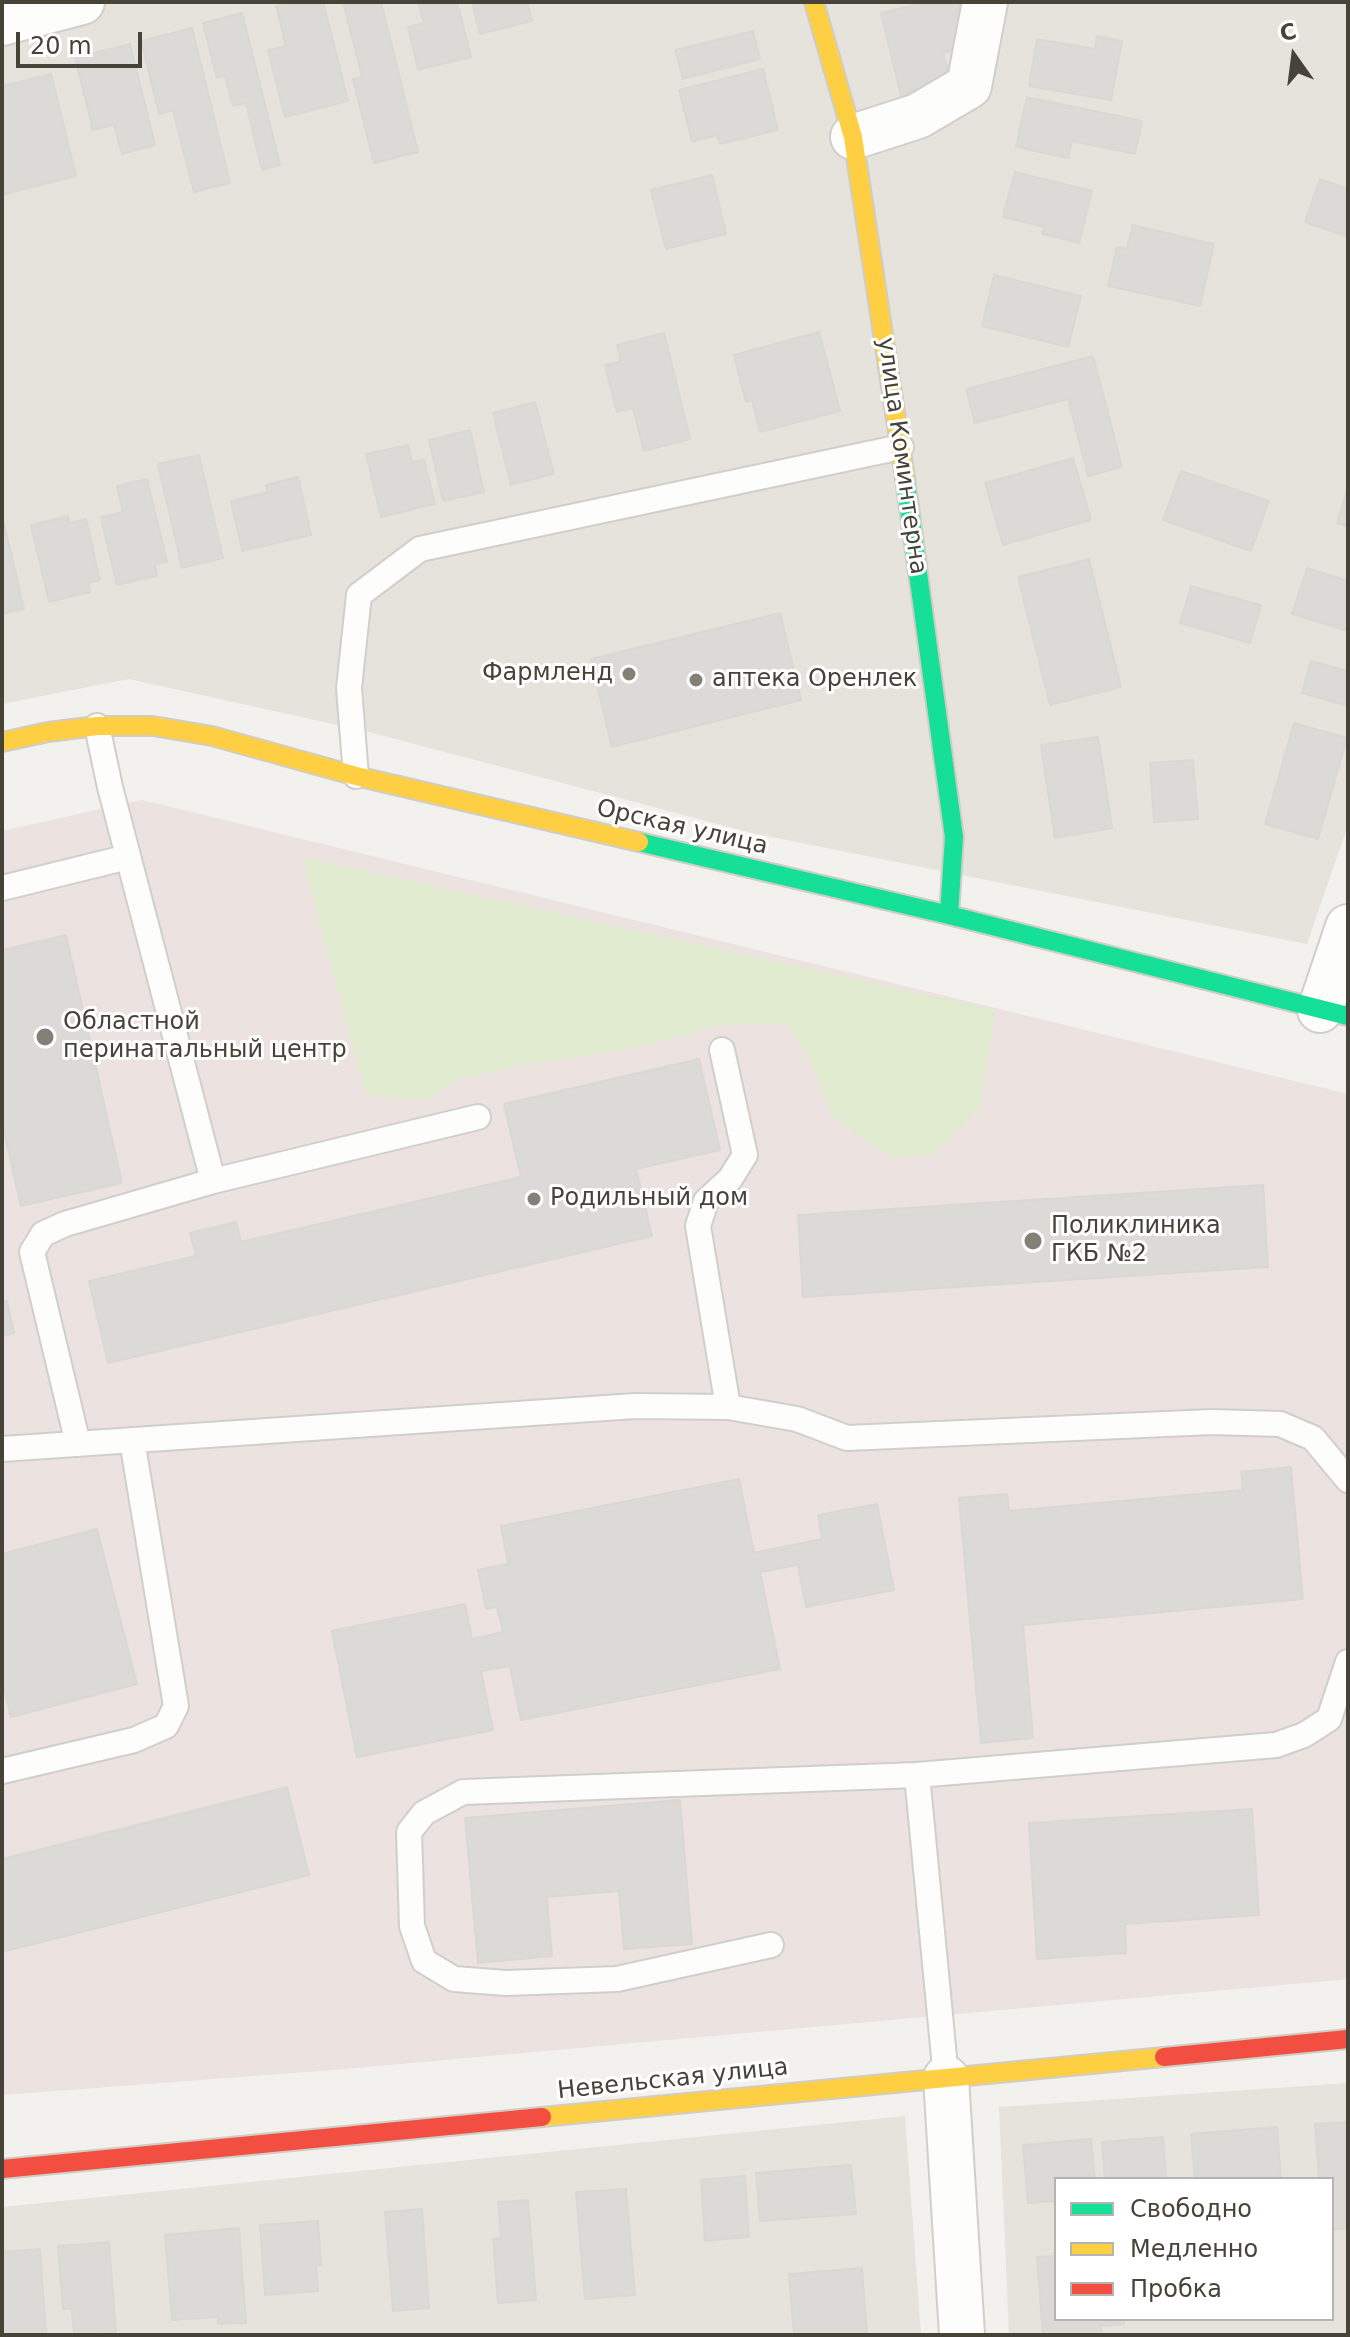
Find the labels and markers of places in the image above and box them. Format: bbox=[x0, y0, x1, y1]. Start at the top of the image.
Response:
place label: Фармленд bbox=[482, 660, 613, 688]
marker: Фармленд bbox=[620, 665, 638, 683]
place label: аптека Оренлек bbox=[712, 666, 917, 694]
marker: аптека Оренлек bbox=[687, 671, 705, 689]
place label: Областной перинатальный центр bbox=[63, 1009, 347, 1065]
marker: Областной перинатальный центр bbox=[34, 1026, 56, 1048]
place label: Родильный дом bbox=[550, 1185, 748, 1213]
marker: Родильный дом bbox=[525, 1190, 543, 1208]
place label: Поликлиника ГКБ №2 bbox=[1051, 1213, 1221, 1269]
marker: Поликлиника ГКБ №2 bbox=[1022, 1230, 1044, 1252]

